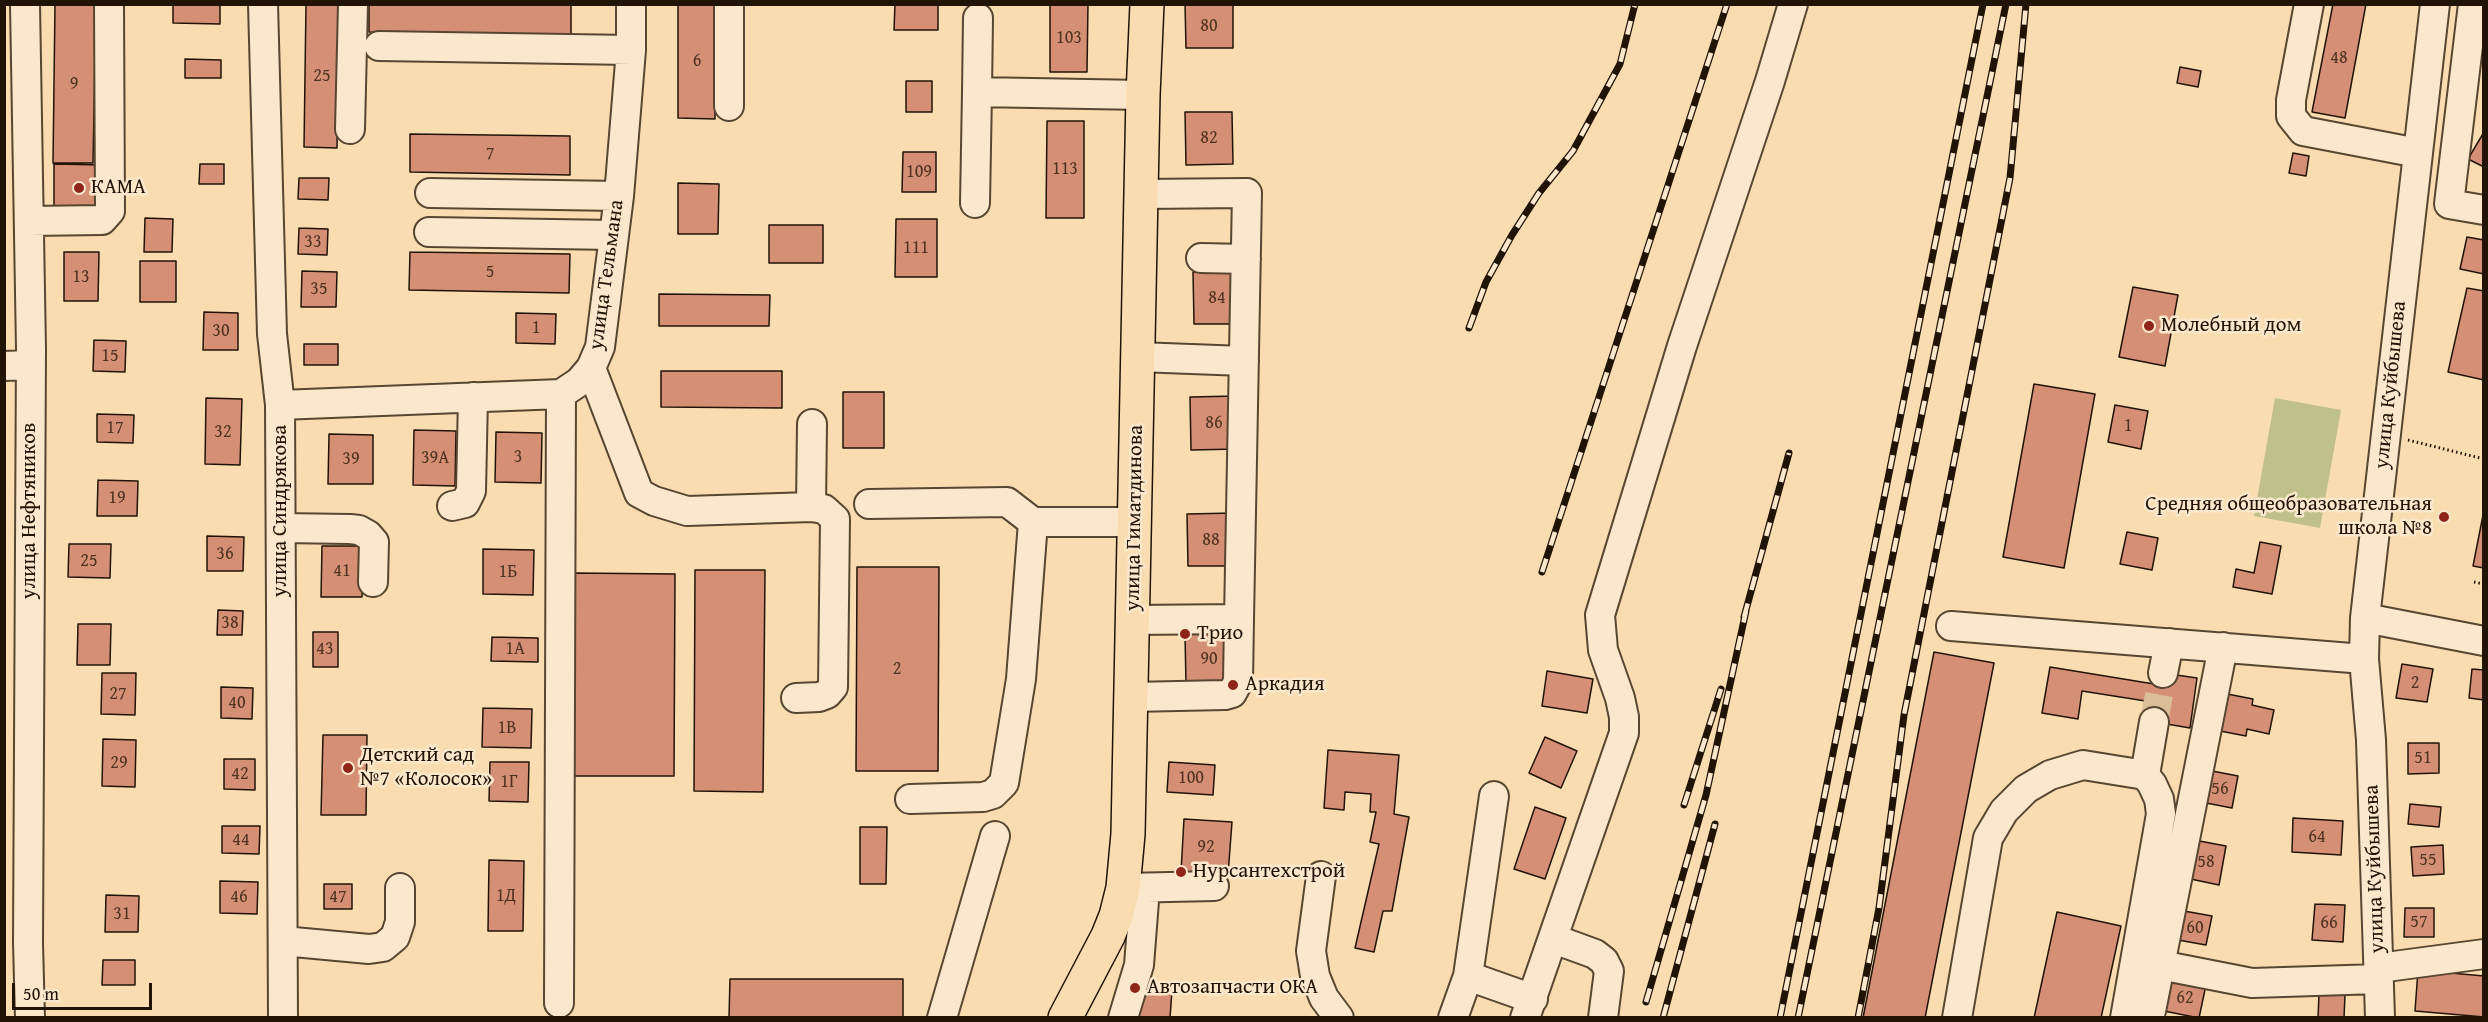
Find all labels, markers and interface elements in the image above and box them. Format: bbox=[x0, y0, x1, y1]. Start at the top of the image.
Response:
house number: 80 bbox=[1200, 15, 1218, 37]
house number: 103 bbox=[1056, 27, 1082, 49]
house number: 48 bbox=[2330, 47, 2348, 69]
house number: 6 bbox=[693, 50, 701, 72]
house number: 25 bbox=[313, 65, 331, 87]
house number: 9 bbox=[70, 73, 78, 95]
house number: 82 bbox=[1200, 127, 1218, 149]
house number: 7 bbox=[486, 143, 494, 165]
house number: 113 bbox=[1052, 158, 1078, 180]
house number: 109 bbox=[906, 161, 932, 183]
place label: КАМА bbox=[91, 175, 146, 201]
marker: КАМА bbox=[72, 181, 86, 195]
street label: улица Тельмана bbox=[584, 198, 630, 352]
house number: 33 bbox=[304, 231, 322, 253]
house number: 111 bbox=[903, 237, 929, 259]
house number: 5 bbox=[486, 261, 494, 283]
house number: 13 bbox=[72, 266, 90, 288]
house number: 35 bbox=[310, 278, 328, 300]
house number: 84 bbox=[1208, 287, 1226, 309]
street label: улица Куйбышева bbox=[2370, 300, 2412, 470]
place label: Молебный дом bbox=[2161, 313, 2301, 339]
house number: 1 bbox=[532, 317, 540, 339]
marker: Молебный дом bbox=[2142, 319, 2156, 333]
house number: 30 bbox=[212, 320, 230, 342]
house number: 15 bbox=[101, 345, 119, 367]
house number: 86 bbox=[1205, 412, 1223, 434]
house number: 1 bbox=[2124, 415, 2132, 437]
house number: 17 bbox=[106, 417, 124, 439]
house number: 32 bbox=[214, 421, 232, 443]
street label: улица Нефтяников bbox=[17, 423, 43, 599]
street label: улица Синдрякова bbox=[268, 425, 294, 597]
street label: улица Гиматдинова bbox=[1121, 425, 1149, 611]
house number: 3 bbox=[514, 446, 522, 468]
house number: 39А bbox=[421, 447, 449, 469]
house number: 39 bbox=[342, 448, 360, 470]
house number: 19 bbox=[108, 487, 126, 509]
place label: Средняя общеобразовательная школа №8 bbox=[2145, 492, 2432, 542]
marker: Средняя общеобразовательная школа №8 bbox=[2437, 510, 2451, 524]
house number: 88 bbox=[1202, 529, 1220, 551]
house number: 36 bbox=[216, 543, 234, 565]
house number: 25 bbox=[80, 550, 98, 572]
house number: 41 bbox=[333, 560, 351, 582]
house number: 1Б bbox=[499, 561, 517, 583]
house number: 38 bbox=[221, 612, 239, 634]
place label: Трио bbox=[1197, 621, 1243, 647]
marker: Трио bbox=[1178, 627, 1192, 641]
house number: 43 bbox=[316, 638, 334, 660]
house number: 1А bbox=[505, 638, 525, 660]
house number: 90 bbox=[1200, 648, 1218, 670]
house number: 2 bbox=[893, 658, 901, 680]
place label: Аркадия bbox=[1245, 672, 1325, 698]
house number: 2 bbox=[2411, 672, 2419, 694]
marker: Аркадия bbox=[1226, 678, 1240, 692]
house number: 27 bbox=[109, 683, 127, 705]
house number: 40 bbox=[228, 692, 246, 714]
house number: 1В bbox=[498, 717, 516, 739]
place label: Детский сад №7 «Колосок» bbox=[360, 743, 492, 793]
house number: 51 bbox=[2414, 747, 2432, 769]
house number: 29 bbox=[110, 752, 128, 774]
marker: Детский сад №7 «Колосок» bbox=[341, 761, 355, 775]
house number: 42 bbox=[231, 763, 249, 785]
house number: 100 bbox=[1178, 767, 1204, 789]
house number: 1Г bbox=[500, 771, 518, 793]
house number: 56 bbox=[2211, 778, 2229, 800]
street label: улица Куйбышева bbox=[2359, 784, 2391, 954]
house number: 64 bbox=[2308, 826, 2326, 848]
house number: 44 bbox=[232, 829, 250, 851]
house number: 92 bbox=[1197, 836, 1215, 858]
house number: 55 bbox=[2419, 849, 2437, 871]
house number: 58 bbox=[2197, 851, 2215, 873]
place label: Нурсантехстрой bbox=[1193, 859, 1345, 885]
marker: Нурсантехстрой bbox=[1174, 865, 1188, 879]
house number: 1Д bbox=[496, 885, 516, 907]
house number: 46 bbox=[230, 886, 248, 908]
house number: 47 bbox=[329, 886, 347, 908]
house number: 31 bbox=[113, 903, 131, 925]
house number: 57 bbox=[2410, 911, 2428, 933]
house number: 66 bbox=[2320, 912, 2338, 934]
house number: 60 bbox=[2186, 917, 2204, 939]
scale bar bbox=[15, 971, 154, 1009]
place label: Автозапчасти ОКА bbox=[1147, 975, 1318, 1001]
text: 50 m bbox=[23, 980, 59, 1007]
marker: Автозапчасти ОКА bbox=[1128, 981, 1142, 995]
house number: 62 bbox=[2176, 987, 2194, 1009]

